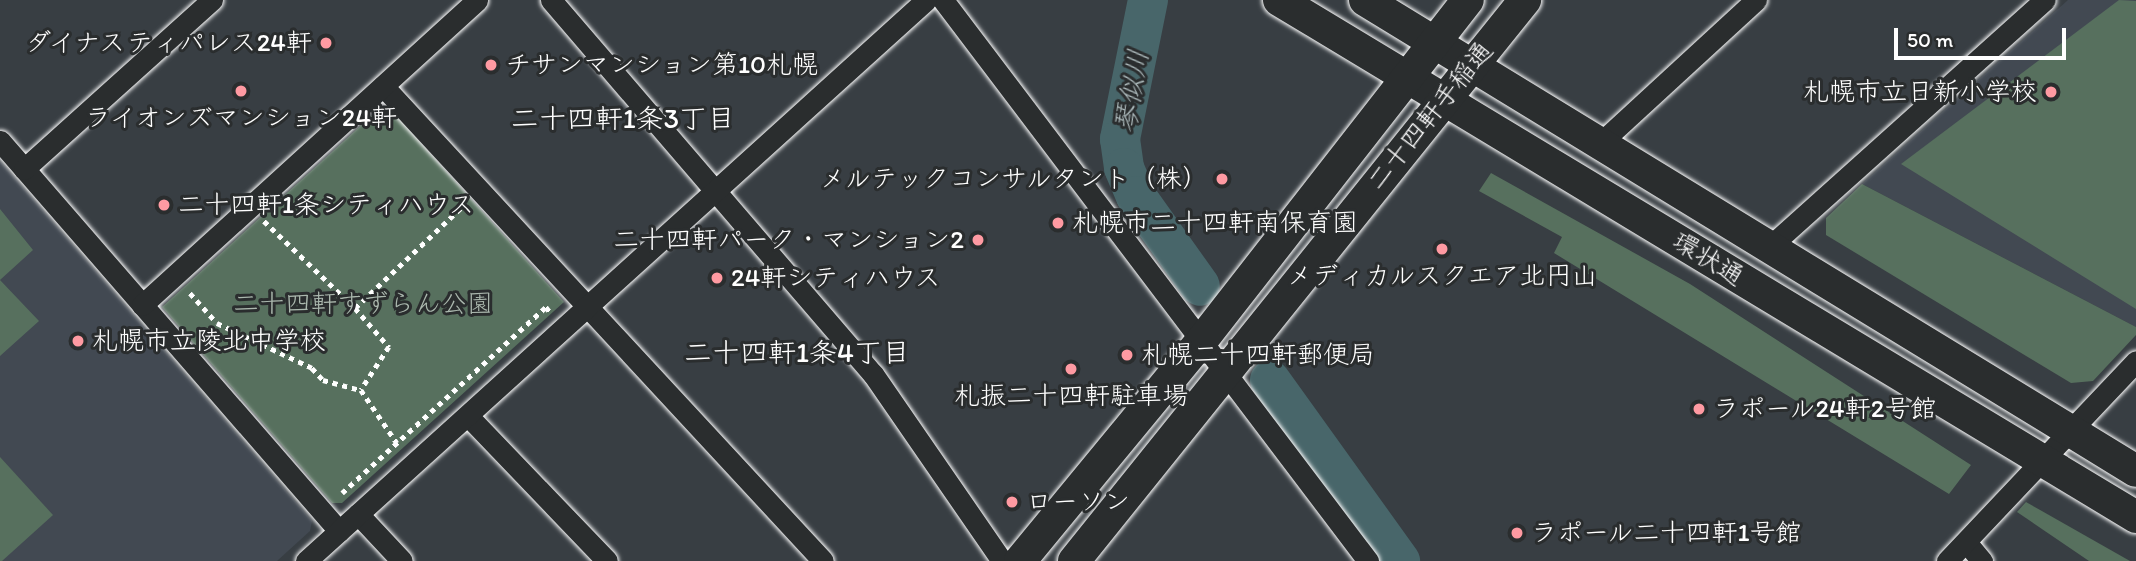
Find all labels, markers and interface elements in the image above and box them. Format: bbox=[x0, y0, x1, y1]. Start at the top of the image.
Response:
scale bar bbox=[1898, 14, 2070, 58]
place label: ダイナスティパレス24軒 bbox=[23, 27, 312, 59]
text: 50 m bbox=[1907, 27, 1953, 52]
marker: ダイナスティパレス24軒 bbox=[318, 35, 334, 51]
street label: 二十四軒手稲通 bbox=[1361, 35, 1499, 197]
water label: 琴似川 bbox=[1107, 47, 1155, 135]
place label: チサンマンション第10札幌 bbox=[505, 49, 819, 81]
marker: チサンマンション第10札幌 bbox=[483, 57, 499, 73]
place label: 札幌市立日新小学校 bbox=[1803, 76, 2037, 108]
marker: ライオンズマンション24軒 bbox=[233, 83, 249, 99]
marker: 札幌市立日新小学校 bbox=[2043, 84, 2059, 100]
district label: 二十四軒1条3丁目 bbox=[511, 101, 735, 135]
place label: ライオンズマンション24軒 bbox=[83, 102, 399, 134]
place label: メルテックコンサルタント（株） bbox=[818, 163, 1208, 195]
marker: メルテックコンサルタント（株） bbox=[1214, 171, 1230, 187]
place label: 二十四軒1条シティハウス bbox=[178, 189, 476, 221]
marker: 二十四軒1条シティハウス bbox=[156, 197, 172, 213]
place label: 札幌市二十四軒南保育園 bbox=[1072, 207, 1358, 239]
marker: 札幌市二十四軒南保育園 bbox=[1050, 215, 1066, 231]
place label: 二十四軒パーク・マンション2 bbox=[612, 224, 964, 256]
street label: 環状通 bbox=[1667, 226, 1749, 292]
marker: 二十四軒パーク・マンション2 bbox=[970, 232, 986, 248]
marker: メディカルスクエア北円山 bbox=[1434, 241, 1450, 257]
place label: メディカルスクエア北円山 bbox=[1286, 260, 1598, 292]
place label: 24軒シティハウス bbox=[731, 262, 942, 294]
marker: 24軒シティハウス bbox=[709, 270, 725, 286]
park label: 二十四軒すずらん公園 bbox=[233, 288, 493, 320]
place label: 札幌市立陵北中学校 bbox=[92, 325, 326, 357]
marker: 札幌市立陵北中学校 bbox=[70, 333, 86, 349]
district label: 二十四軒1条4丁目 bbox=[684, 335, 910, 369]
place label: 札幌二十四軒郵便局 bbox=[1141, 339, 1375, 371]
marker: 札幌二十四軒郵便局 bbox=[1119, 347, 1135, 363]
marker: 札振二十四軒駐車場 bbox=[1063, 361, 1079, 377]
place label: 札振二十四軒駐車場 bbox=[954, 380, 1188, 412]
place label: ラポール24軒2号館 bbox=[1713, 393, 1938, 425]
marker: ラポール24軒2号館 bbox=[1691, 401, 1707, 417]
place label: ローソン bbox=[1026, 486, 1130, 518]
marker: ローソン bbox=[1004, 494, 1020, 510]
place label: ラポール二十四軒1号館 bbox=[1531, 517, 1803, 549]
marker: ラポール二十四軒1号館 bbox=[1509, 525, 1525, 541]

